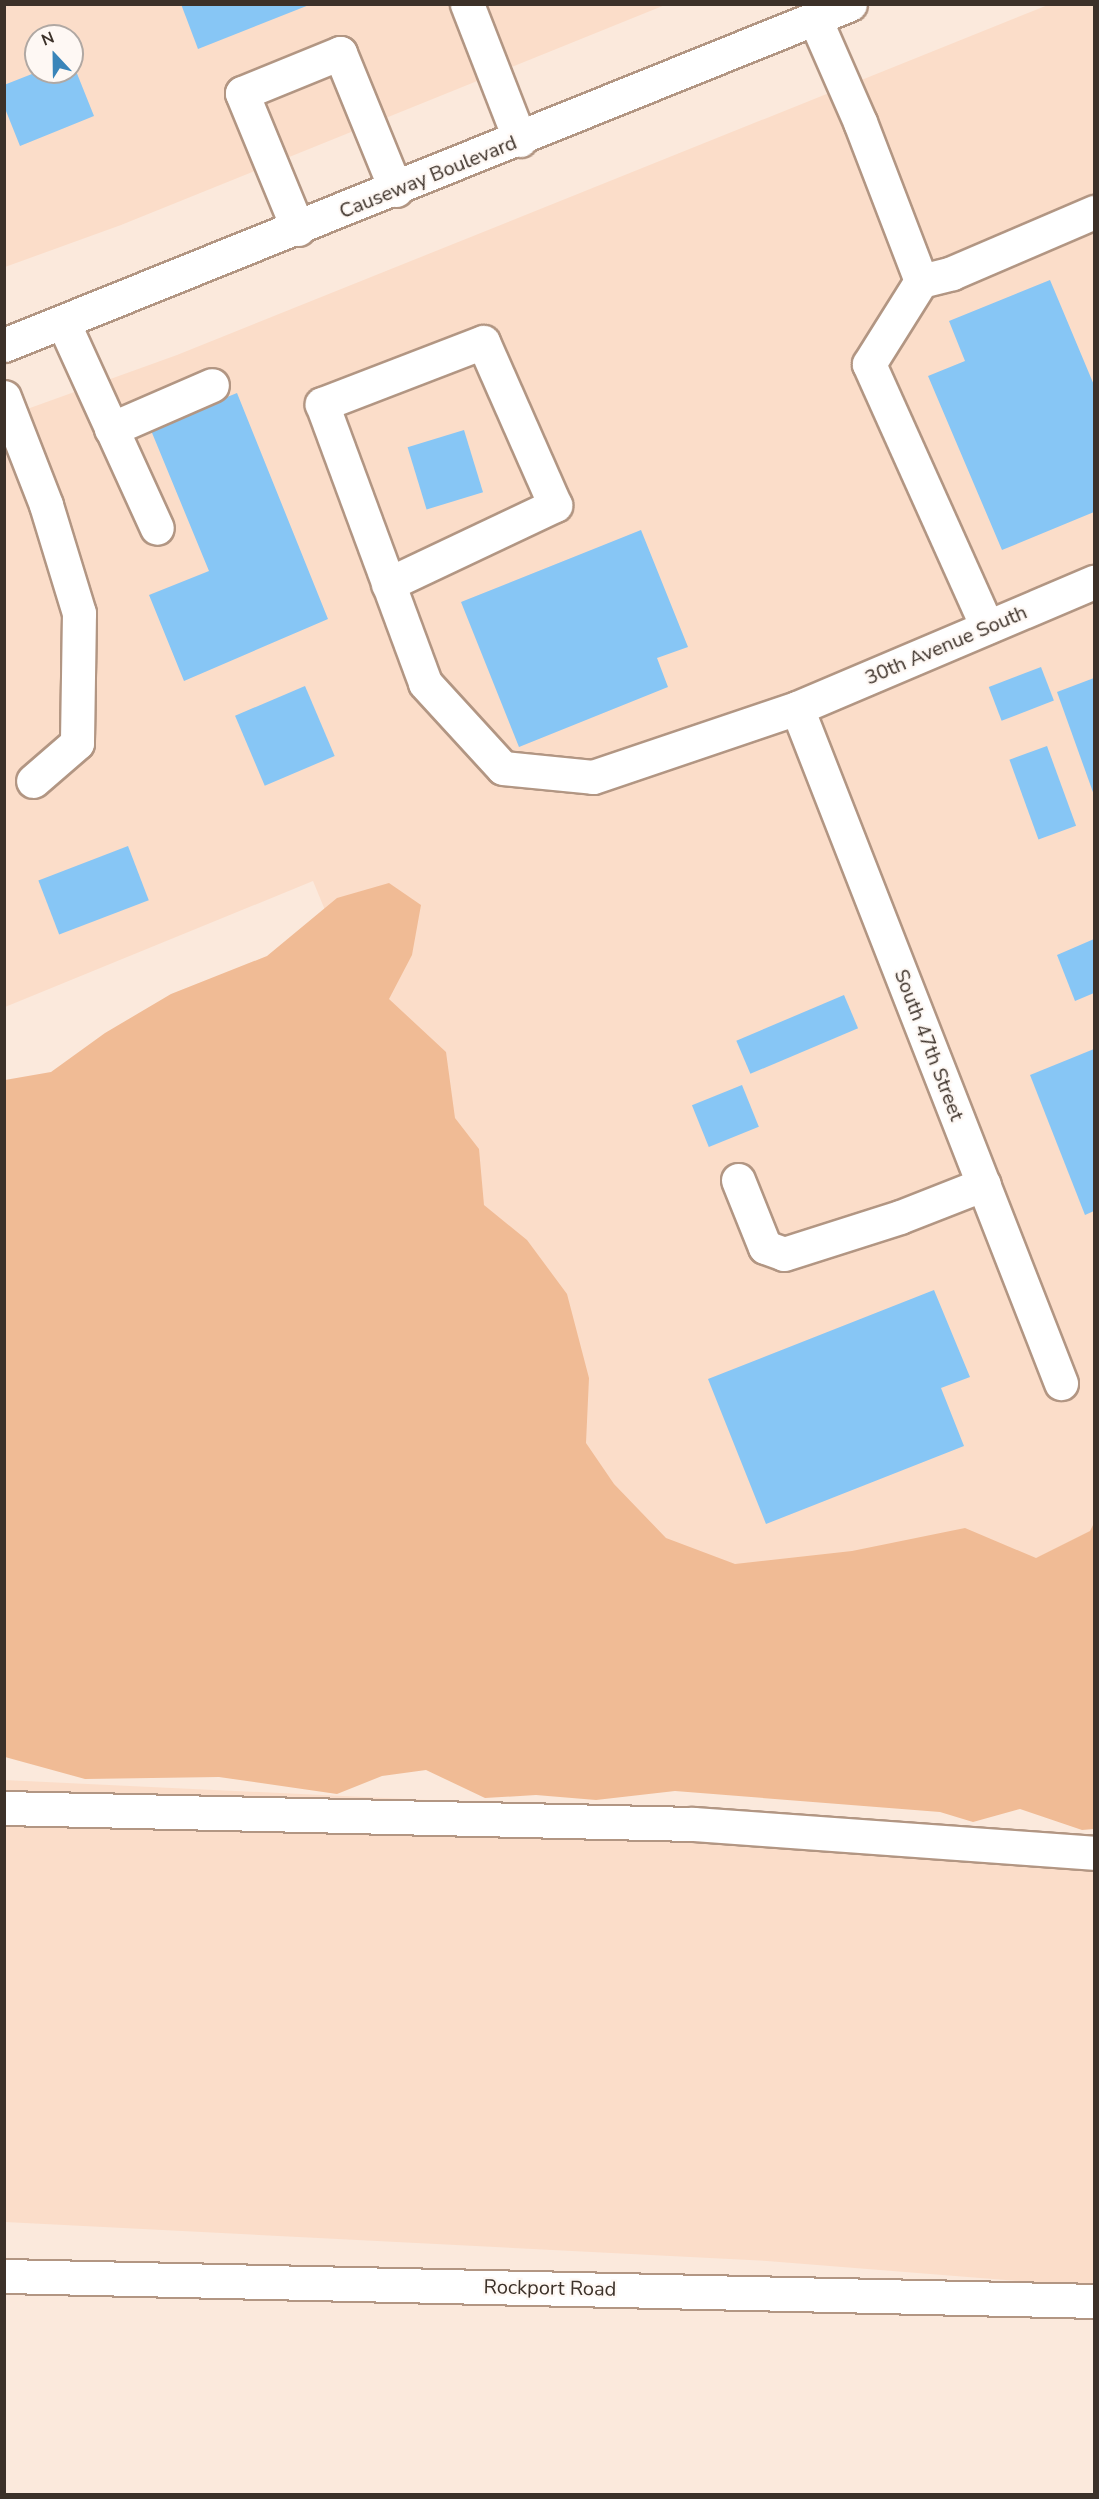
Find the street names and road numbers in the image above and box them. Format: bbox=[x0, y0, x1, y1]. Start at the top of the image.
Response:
street label: Causeway Boulevard bbox=[336, 130, 520, 224]
street label: 30th Avenue South bbox=[861, 600, 1031, 690]
street label: South 47th Street bbox=[889, 966, 969, 1124]
street label: Rockport Road bbox=[483, 2275, 617, 2301]

